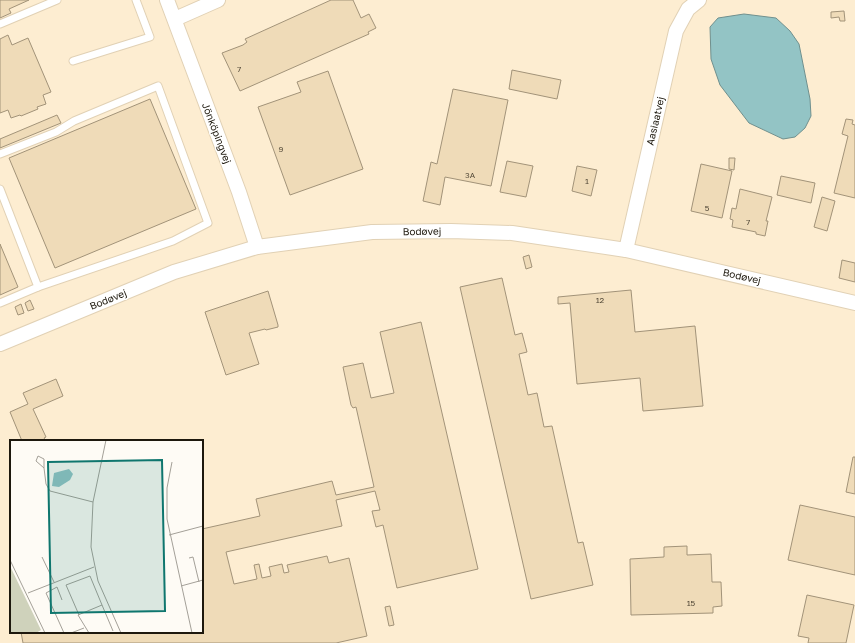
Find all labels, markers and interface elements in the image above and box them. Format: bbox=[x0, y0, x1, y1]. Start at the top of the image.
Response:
house number: 7 bbox=[237, 64, 241, 74]
street label: Aasiaatvej bbox=[644, 95, 666, 147]
street label: Jönköpingvej bbox=[200, 101, 234, 165]
house number: 9 bbox=[279, 144, 284, 154]
house number: 3A bbox=[465, 170, 476, 180]
house number: 1 bbox=[585, 176, 589, 186]
house number: 5 bbox=[705, 203, 710, 213]
house number: 7 bbox=[746, 217, 750, 227]
street label: Bodøvej bbox=[403, 225, 441, 237]
street label: Bodøvej bbox=[722, 266, 762, 286]
street label: Bodøvej bbox=[88, 286, 128, 312]
house number: 12 bbox=[596, 295, 605, 305]
inset map bbox=[10, 440, 203, 633]
house number: 15 bbox=[687, 598, 696, 608]

